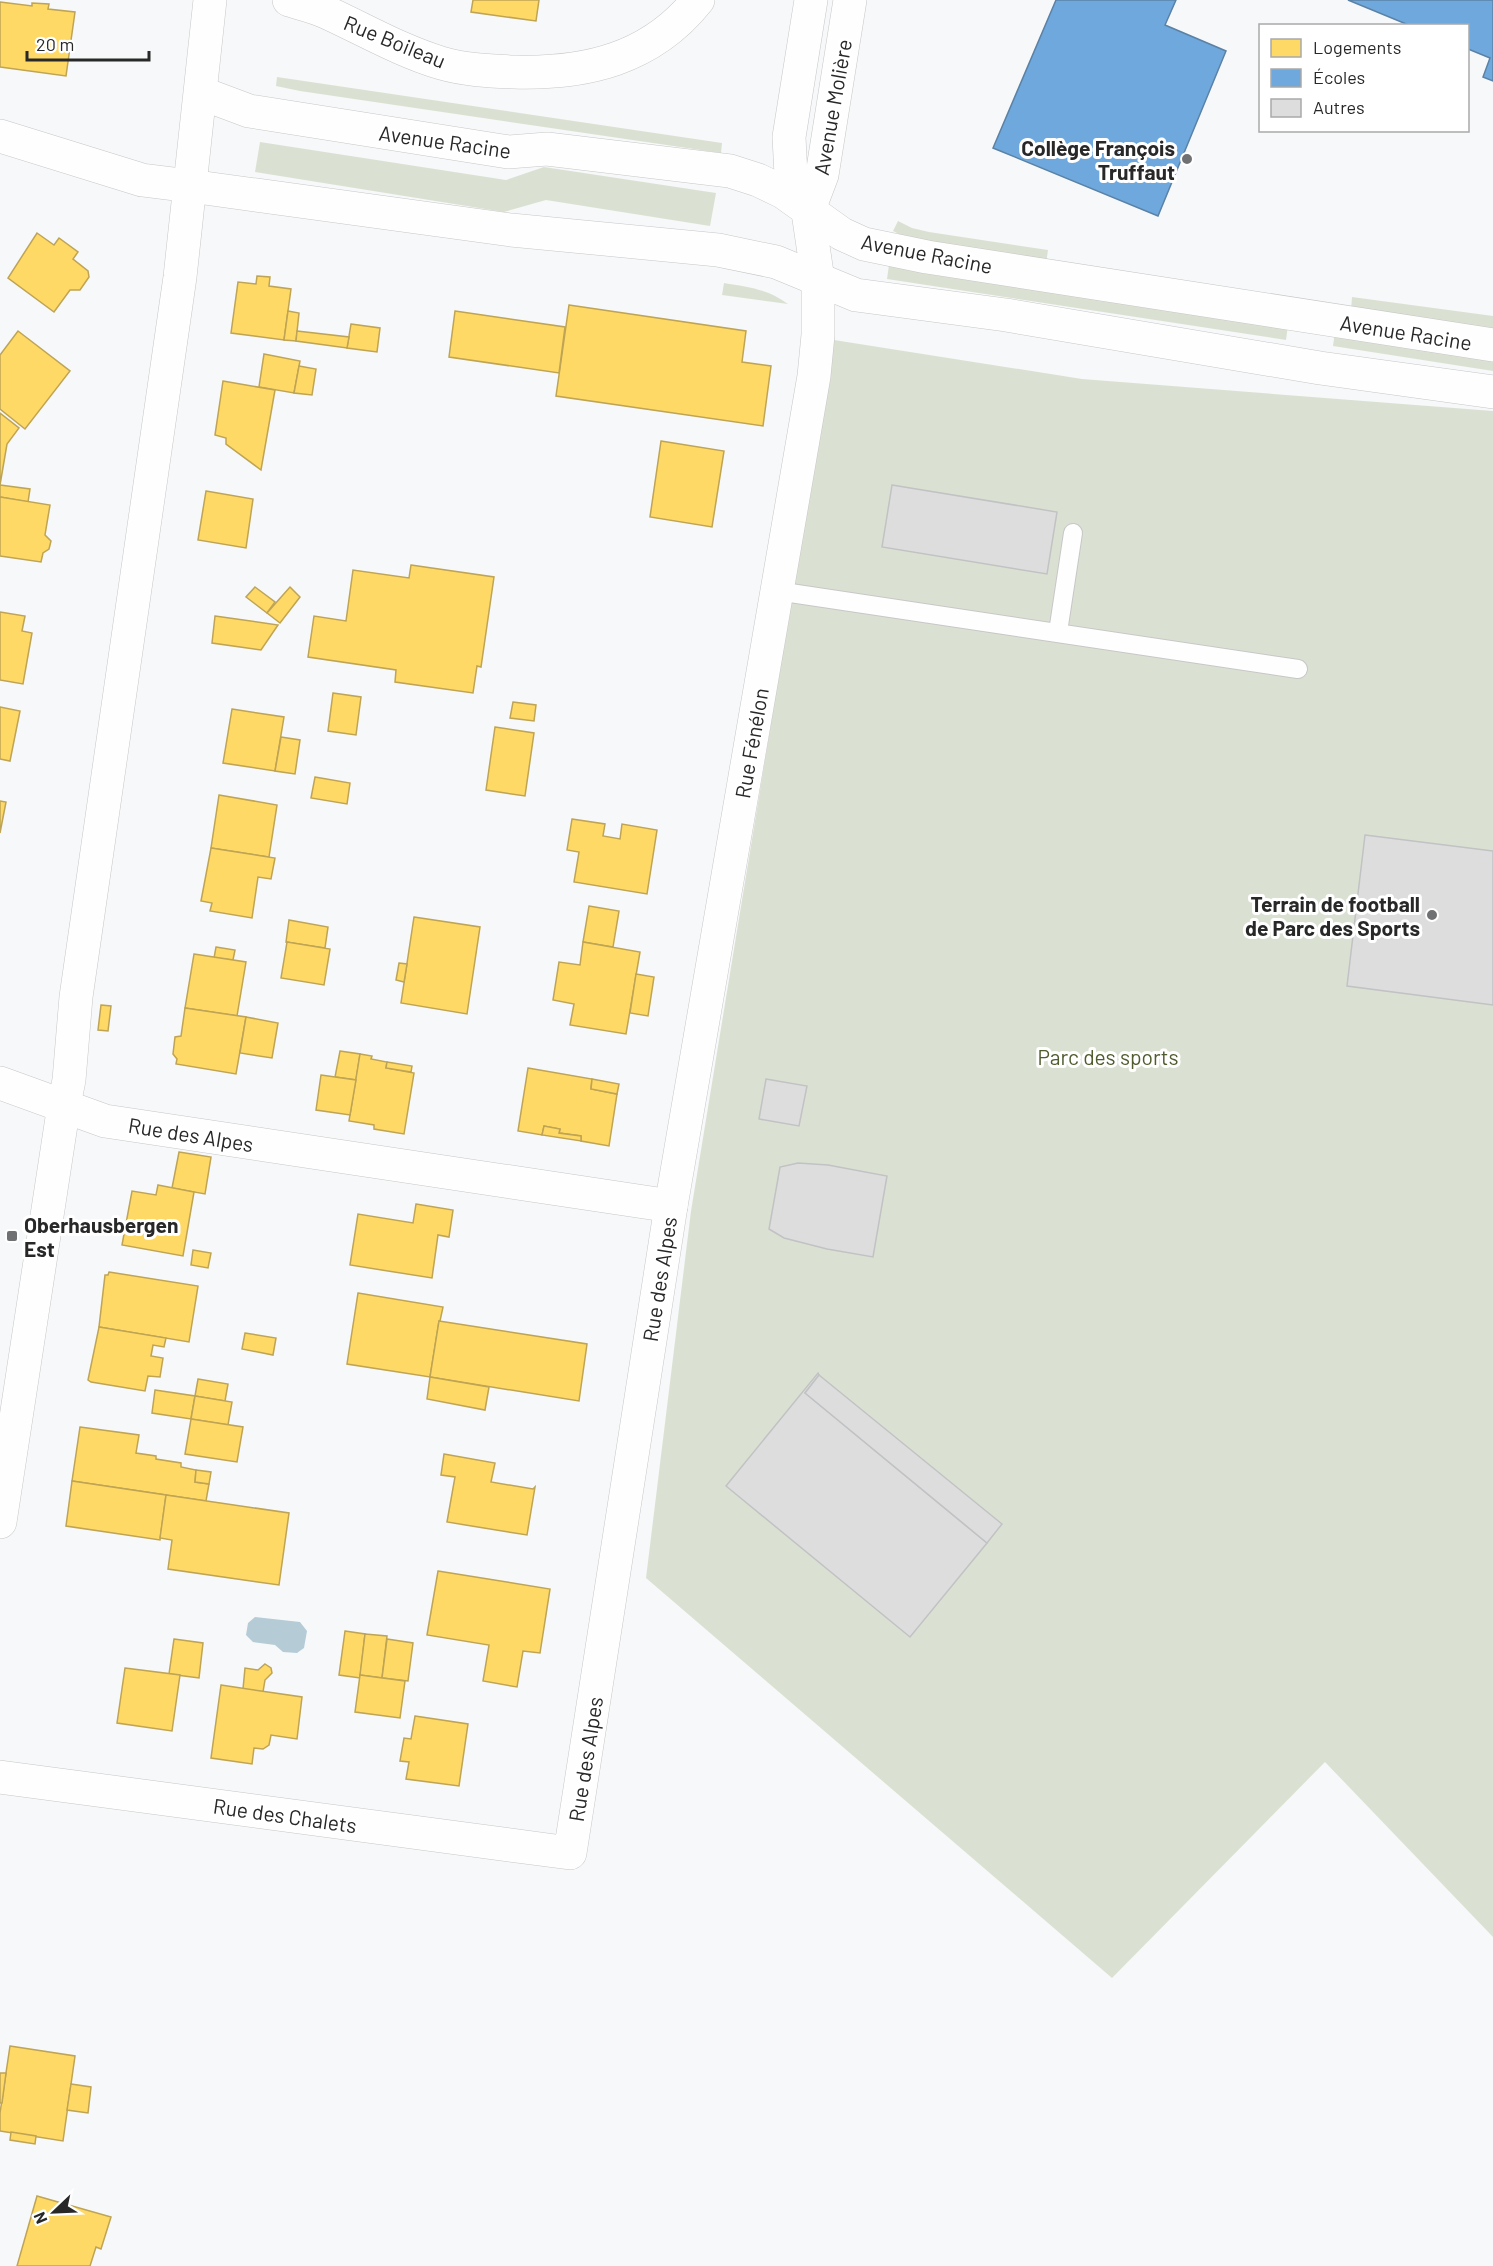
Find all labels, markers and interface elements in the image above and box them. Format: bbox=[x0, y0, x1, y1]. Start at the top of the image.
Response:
street label: Rue Boileau bbox=[341, 9, 449, 73]
scale bar bbox=[27, 24, 148, 62]
legend bbox=[1259, 24, 1469, 132]
text: 20 m bbox=[36, 33, 74, 55]
text: Logements bbox=[1313, 36, 1402, 58]
street label: Avenue Molière bbox=[808, 37, 856, 177]
text: Écoles bbox=[1313, 66, 1365, 88]
text: Autres bbox=[1313, 96, 1365, 118]
street label: Avenue Racine bbox=[377, 119, 513, 163]
place label: Collège François Truffaut bbox=[1021, 135, 1175, 184]
marker: Collège François Truffaut bbox=[1180, 152, 1194, 166]
street label: Avenue Racine bbox=[859, 228, 995, 278]
street label: Avenue Racine bbox=[1338, 309, 1474, 355]
street label: Rue Fénélon bbox=[729, 686, 773, 800]
place label: Terrain de football de Parc des Sports bbox=[1245, 891, 1420, 940]
marker: Terrain de football de Parc des Sports bbox=[1425, 908, 1439, 922]
park label: Parc des sports bbox=[1037, 1044, 1179, 1069]
street label: Rue des Alpes bbox=[127, 1112, 255, 1156]
place label: Oberhausbergen Est bbox=[24, 1212, 178, 1261]
street label: Rue des Alpes bbox=[637, 1215, 681, 1343]
marker: Oberhausbergen Est bbox=[5, 1229, 19, 1243]
street label: Rue des Alpes bbox=[563, 1695, 607, 1823]
street label: Rue des Chalets bbox=[212, 1793, 358, 1837]
north arrow bbox=[24, 2182, 84, 2242]
text: N bbox=[29, 2209, 51, 2227]

